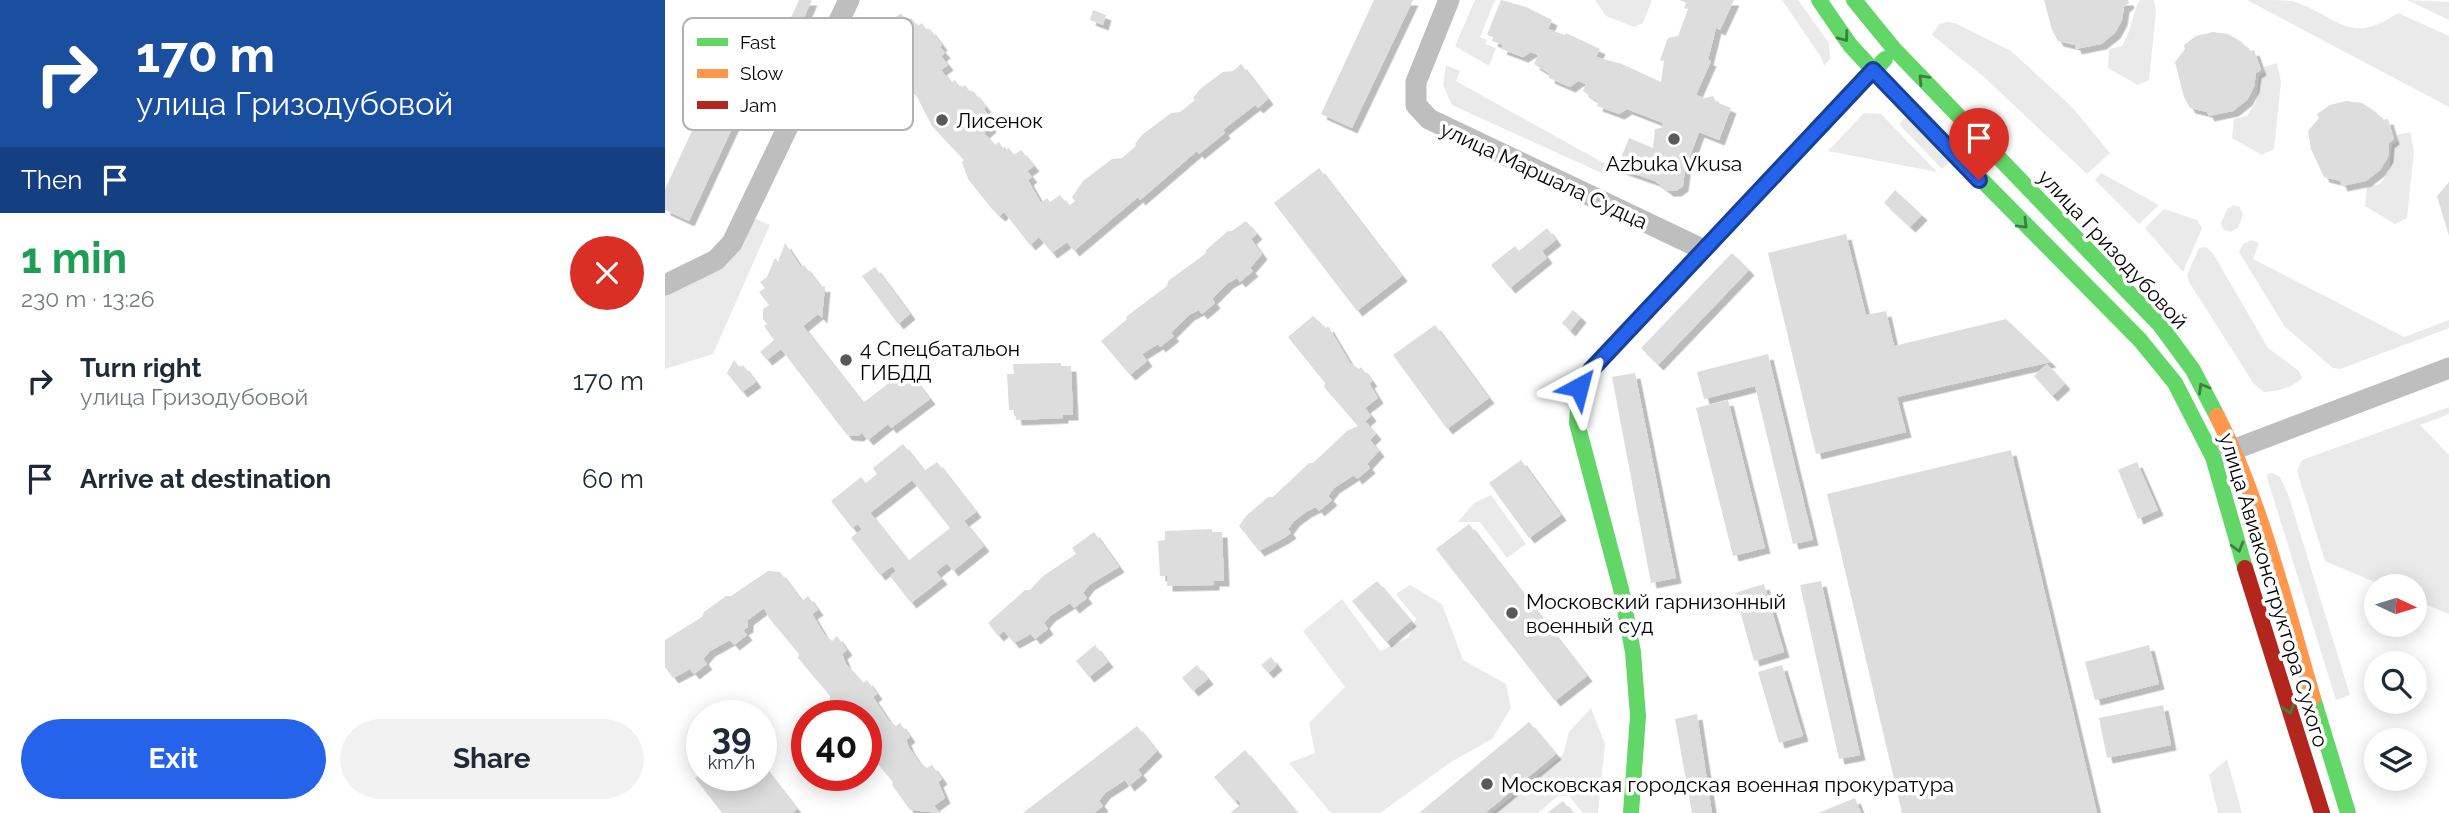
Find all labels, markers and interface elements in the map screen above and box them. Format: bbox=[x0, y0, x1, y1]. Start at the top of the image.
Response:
legend bbox=[683, 18, 913, 130]
text: 170 m bbox=[136, 26, 275, 83]
icon: right bbox=[21, 28, 112, 119]
one-way arrow bbox=[1836, 29, 1848, 41]
text: Fast bbox=[740, 31, 776, 53]
text: Slow bbox=[740, 62, 784, 84]
one-way arrow bbox=[1918, 75, 1931, 88]
text: улица Гризодубовой bbox=[136, 85, 453, 122]
text: Jam bbox=[740, 94, 777, 116]
place label: Лисенок bbox=[956, 108, 1043, 133]
pin bbox=[1949, 108, 2009, 180]
marker: Лисенок bbox=[934, 112, 950, 128]
street label: улица Маршала Судца bbox=[1436, 116, 1652, 234]
icon: arrive bbox=[1960, 119, 1998, 157]
marker: Azbuka Vkusa bbox=[1666, 131, 1682, 147]
place label: Azbuka Vkusa bbox=[1606, 151, 1742, 176]
icon: arrive bbox=[96, 161, 134, 199]
street label: улица Гризодубовой bbox=[2033, 164, 2193, 334]
text: Then bbox=[21, 165, 82, 195]
one-way arrow bbox=[2015, 216, 2028, 229]
text: 1 min bbox=[21, 234, 127, 283]
button: close bbox=[570, 236, 644, 310]
text: 230 m · 13:26 bbox=[21, 285, 155, 312]
place label: 4 Спецбатальон ГИБДД bbox=[860, 336, 1020, 385]
position arrow bbox=[1542, 350, 1616, 424]
marker: 4 Спецбатальон ГИБДД bbox=[838, 352, 854, 368]
text: Turn right bbox=[80, 353, 201, 383]
icon: right bbox=[21, 362, 59, 400]
text: 170 m bbox=[573, 366, 644, 396]
text: улица Гризодубовой bbox=[80, 383, 308, 410]
one-way arrow bbox=[2198, 383, 2211, 396]
street label: улица Авиаконструктора Сухого bbox=[2214, 430, 2334, 750]
icon: arrive bbox=[21, 460, 59, 498]
text: Arrive at destination bbox=[80, 464, 331, 494]
text: 60 m bbox=[582, 464, 644, 494]
one-way arrow bbox=[2230, 541, 2245, 553]
north arrow bbox=[2364, 574, 2427, 637]
map controls bbox=[2364, 574, 2427, 791]
place label: Московский гарнизонный военный суд bbox=[1526, 589, 1786, 638]
marker: Московский гарнизонный военный суд bbox=[1504, 605, 1520, 621]
button: search bbox=[2364, 651, 2427, 714]
speed limit sign: 40 bbox=[791, 700, 882, 791]
one-way arrow bbox=[2281, 703, 2295, 715]
text: 39 bbox=[711, 716, 752, 757]
button: Exit bbox=[21, 719, 326, 799]
button: Share bbox=[340, 719, 644, 799]
button: layers bbox=[2364, 728, 2427, 791]
text: km/h bbox=[708, 752, 755, 773]
place label: Московская городская военная прокуратура bbox=[1501, 772, 1954, 797]
marker: Московская городская военная прокуратура bbox=[1479, 776, 1495, 792]

